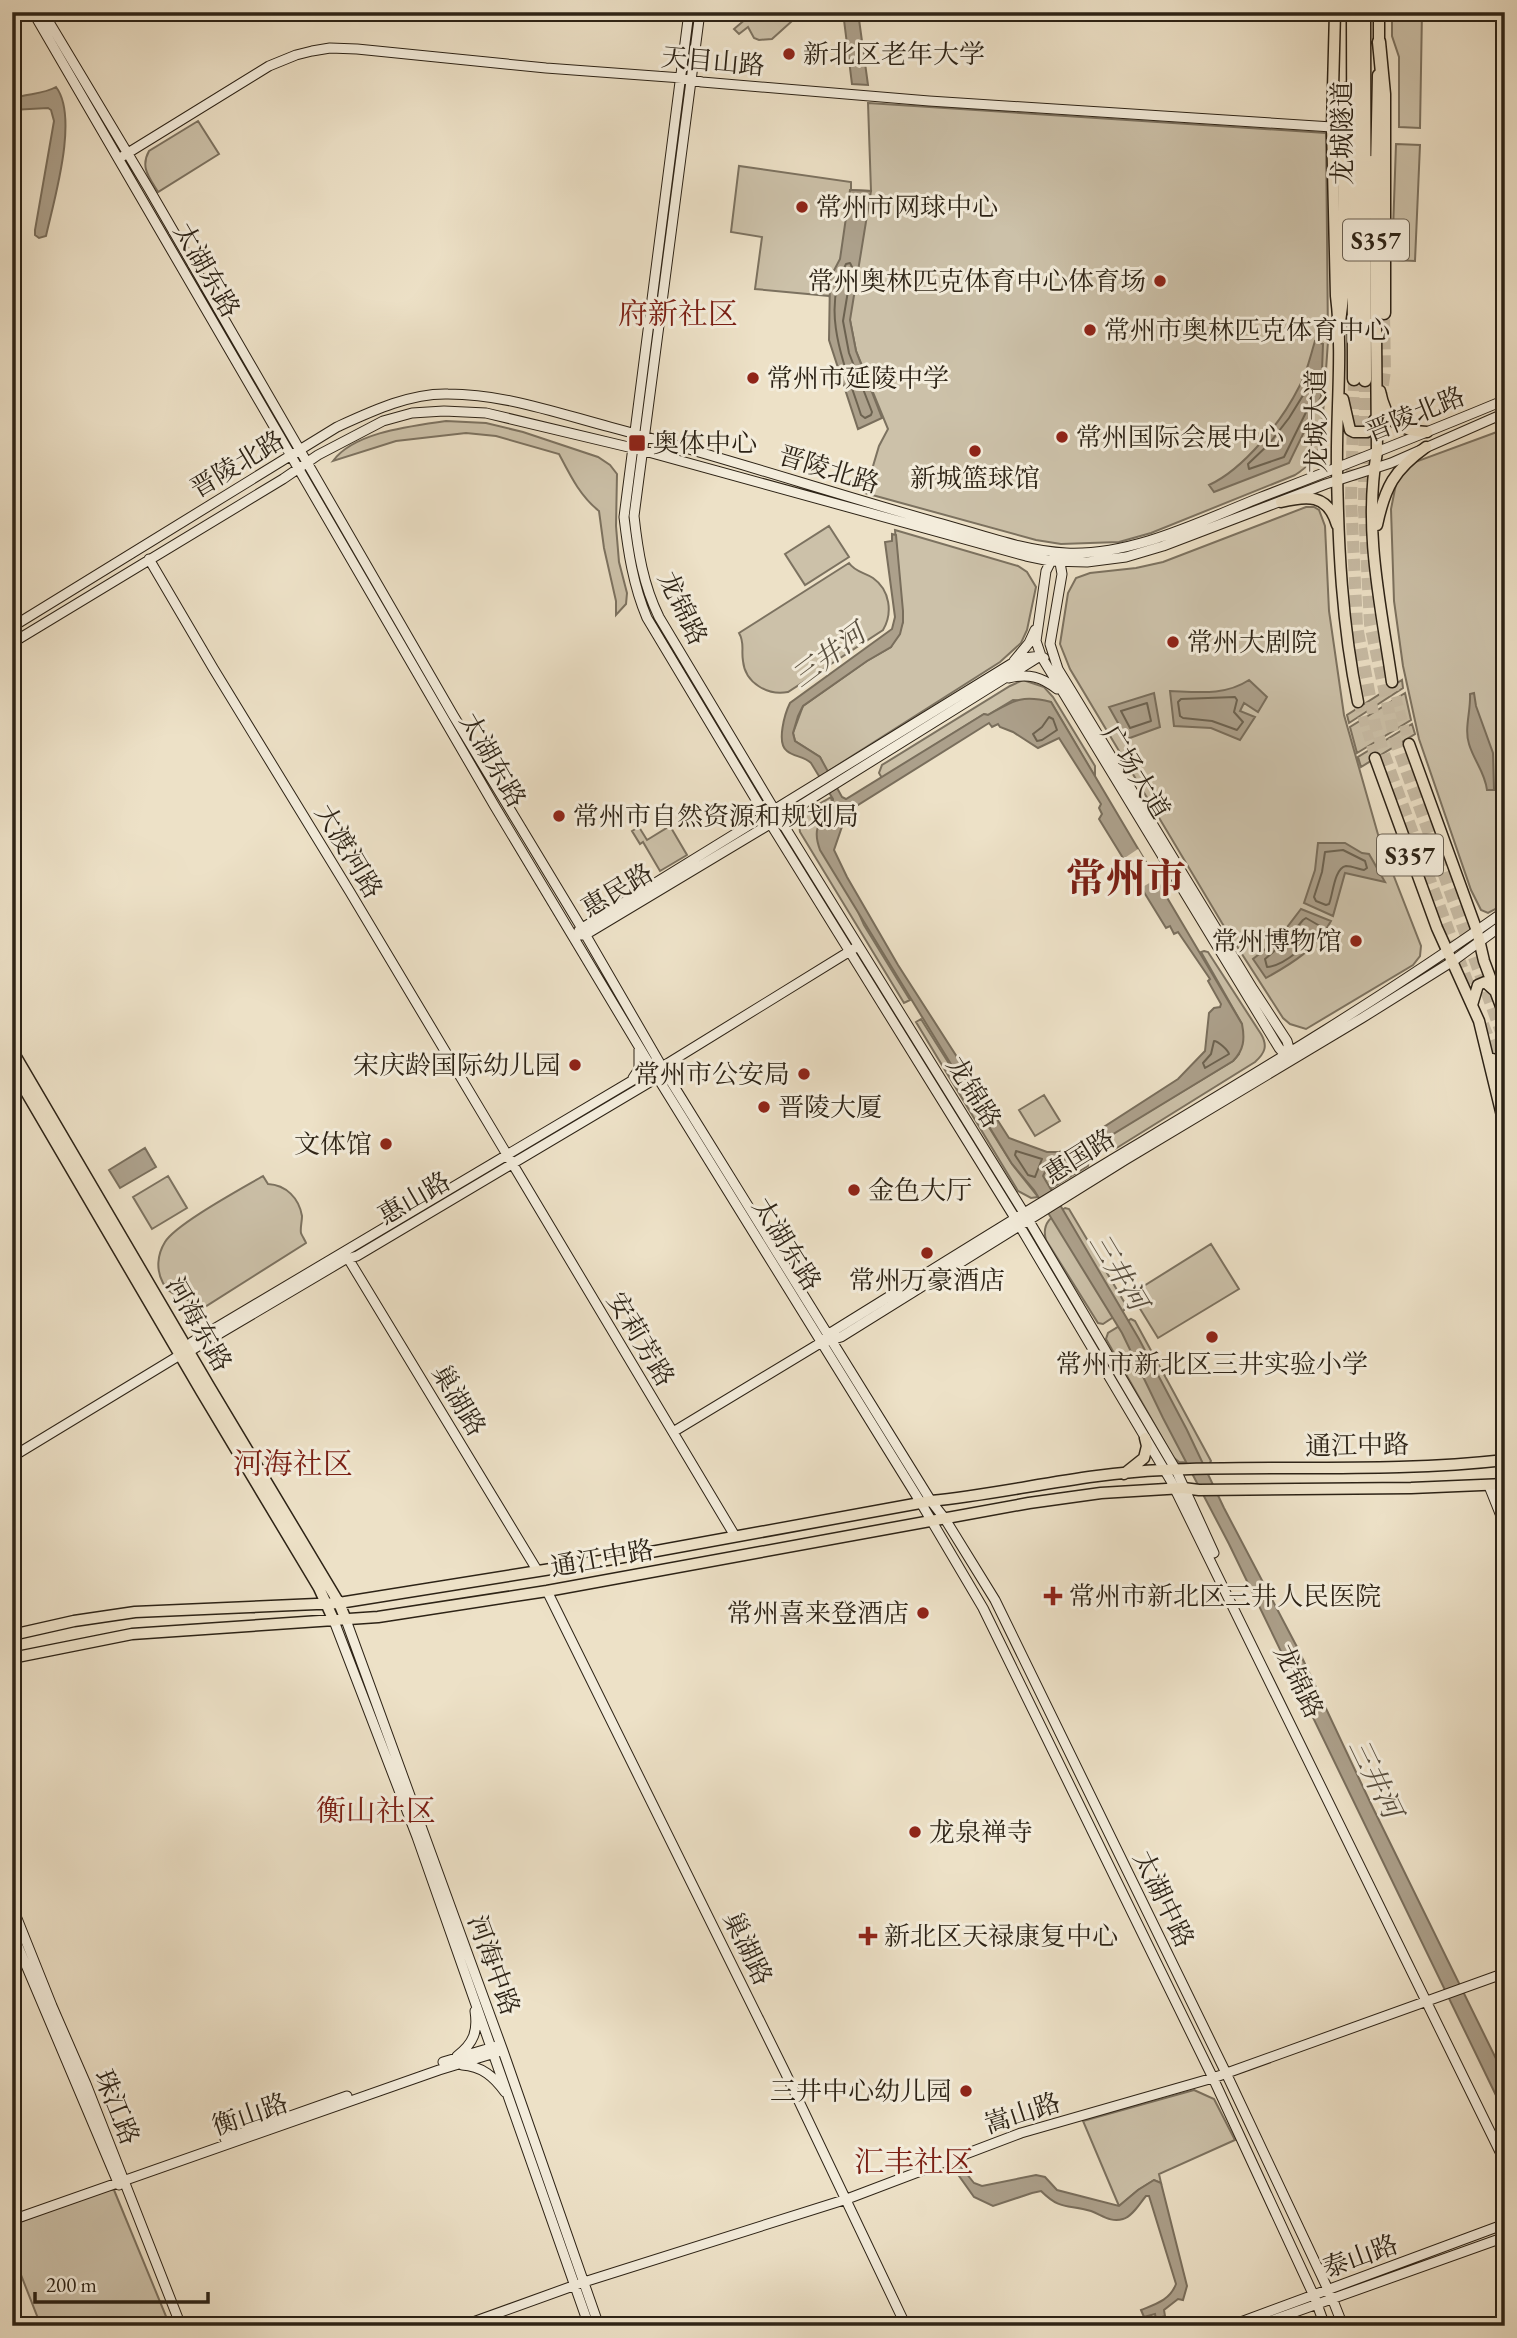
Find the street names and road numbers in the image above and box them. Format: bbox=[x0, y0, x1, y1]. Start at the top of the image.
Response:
street label: 天目山路 bbox=[660, 40, 766, 82]
street label: 龙城隧道 bbox=[1325, 81, 1359, 185]
street label: 太湖东路 bbox=[166, 216, 248, 324]
road number: S357 bbox=[1343, 220, 1409, 260]
street label: 龙城大道 bbox=[1299, 369, 1333, 473]
street label: 晋陵北路 bbox=[1360, 379, 1470, 449]
street label: 晋陵北路 bbox=[184, 423, 290, 505]
street label: 晋陵北路 bbox=[774, 438, 884, 500]
street label: 龙锦路 bbox=[651, 565, 715, 651]
street label: 太湖东路 bbox=[452, 706, 534, 814]
street label: 广场大道 bbox=[1094, 719, 1178, 825]
street label: 大渡河路 bbox=[308, 798, 390, 904]
road number: S357 bbox=[1377, 834, 1443, 876]
street label: 惠民路 bbox=[575, 855, 659, 925]
street label: 龙锦路 bbox=[939, 1050, 1009, 1134]
street label: 惠国路 bbox=[1037, 1121, 1121, 1191]
street label: 惠山路 bbox=[372, 1164, 456, 1232]
street label: 太湖东路 bbox=[745, 1191, 829, 1297]
street label: 河海东路 bbox=[158, 1270, 240, 1378]
street label: 安莉芳路 bbox=[600, 1286, 682, 1392]
street label: 巢湖路 bbox=[424, 1358, 494, 1442]
street label: 通江中路 bbox=[1305, 1427, 1409, 1463]
street label: 通江中路 bbox=[548, 1532, 656, 1584]
street label: 龙锦路 bbox=[1267, 1638, 1331, 1724]
street label: 太湖中路 bbox=[1126, 1845, 1202, 1953]
street label: 巢湖路 bbox=[716, 1905, 780, 1991]
street label: 河海中路 bbox=[460, 1910, 528, 2020]
street label: 珠江路 bbox=[87, 2064, 147, 2150]
street label: 衡山路 bbox=[208, 2085, 292, 2143]
street label: 嵩山路 bbox=[980, 2085, 1064, 2141]
street label: 泰山路 bbox=[1318, 2227, 1402, 2285]

